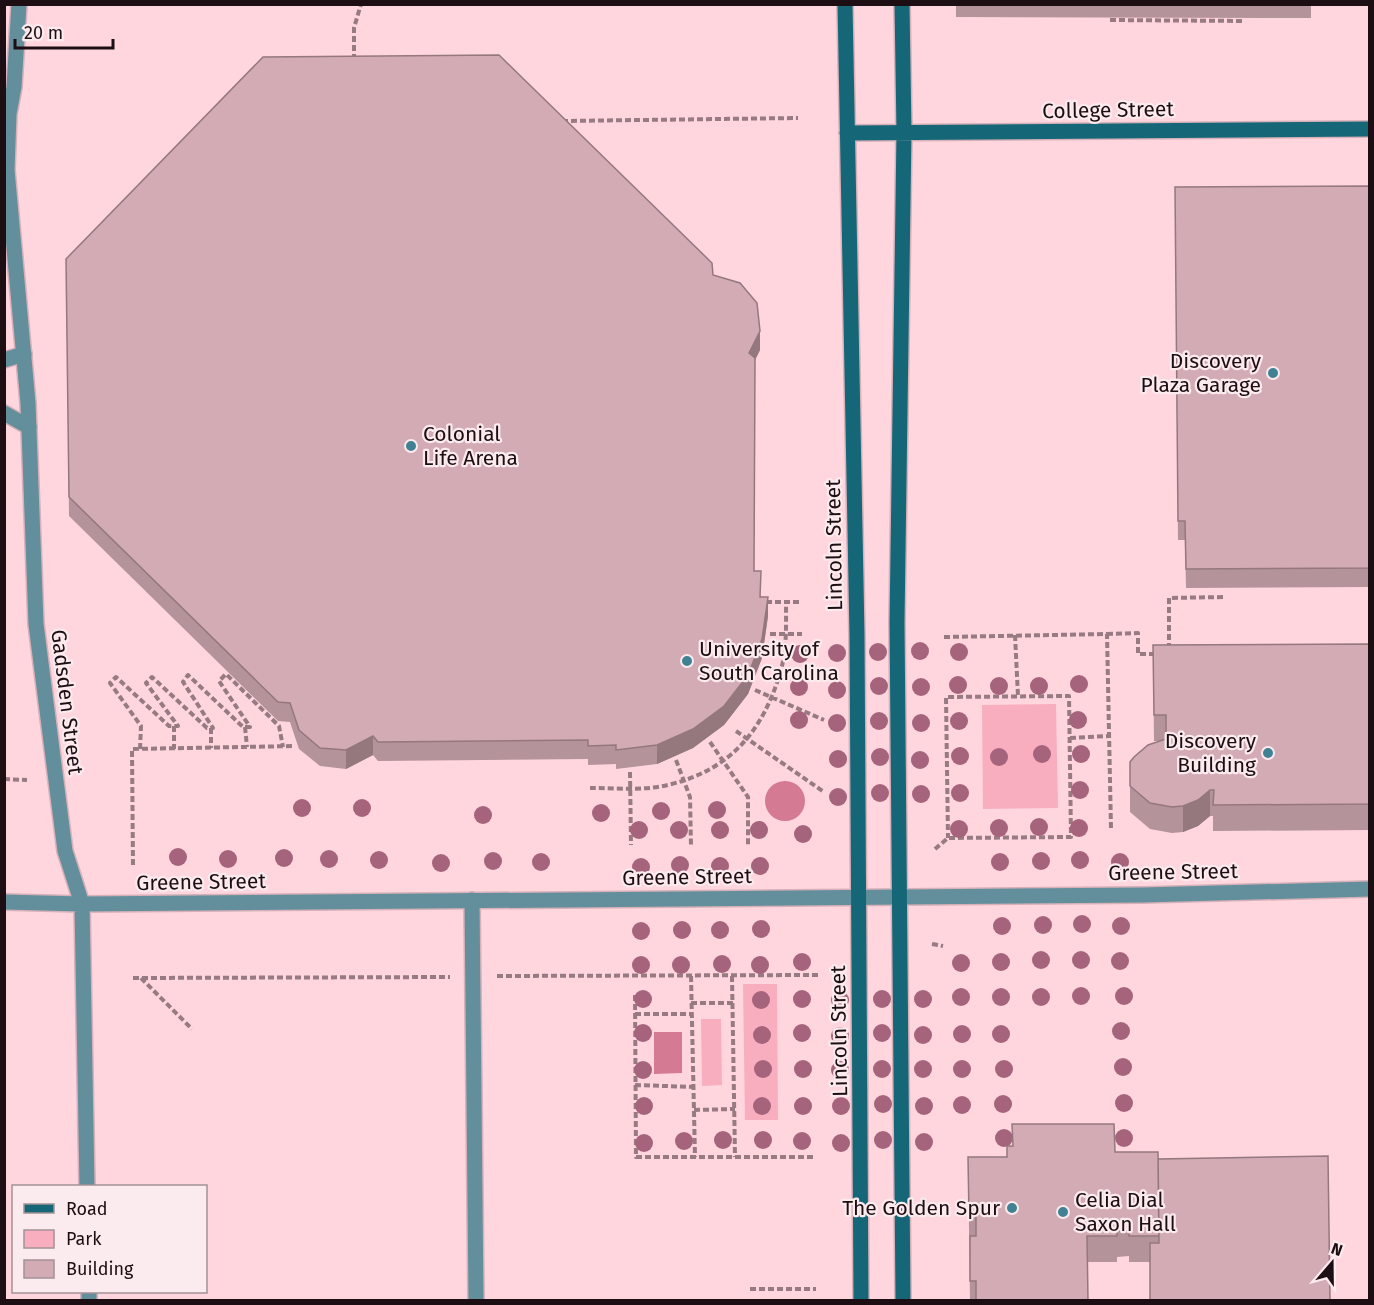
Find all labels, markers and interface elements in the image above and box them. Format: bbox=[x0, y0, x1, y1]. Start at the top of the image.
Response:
scale bar bbox=[15, 12, 112, 50]
text: 20 m bbox=[24, 22, 63, 44]
street label: College Street bbox=[1042, 96, 1175, 124]
place label: Discovery Plaza Garage bbox=[1140, 348, 1262, 398]
marker: Discovery Plaza Garage bbox=[1266, 366, 1280, 380]
place label: Colonial Life Arena bbox=[423, 421, 518, 471]
marker: Colonial Life Arena bbox=[404, 439, 418, 453]
street label: Lincoln Street bbox=[820, 479, 848, 611]
street label: Gadsden Street bbox=[45, 628, 89, 776]
place label: University of South Carolina bbox=[699, 636, 839, 686]
marker: University of South Carolina bbox=[680, 654, 694, 668]
place label: Discovery Building bbox=[1165, 728, 1257, 778]
marker: Discovery Building bbox=[1261, 746, 1275, 760]
street label: Greene Street bbox=[1108, 858, 1239, 886]
street label: Greene Street bbox=[622, 863, 753, 891]
street label: Greene Street bbox=[136, 868, 267, 896]
street label: Lincoln Street bbox=[825, 965, 853, 1097]
legend bbox=[12, 1185, 207, 1293]
place label: Celia Dial Saxon Hall bbox=[1075, 1187, 1176, 1237]
place label: The Golden Spur bbox=[842, 1195, 1000, 1221]
text: Road bbox=[66, 1198, 108, 1220]
marker: The Golden Spur bbox=[1005, 1201, 1019, 1215]
marker: Celia Dial Saxon Hall bbox=[1056, 1205, 1070, 1219]
text: Park bbox=[66, 1228, 102, 1250]
north arrow bbox=[1302, 1233, 1362, 1293]
text: N bbox=[1329, 1239, 1345, 1260]
text: Building bbox=[66, 1258, 134, 1280]

